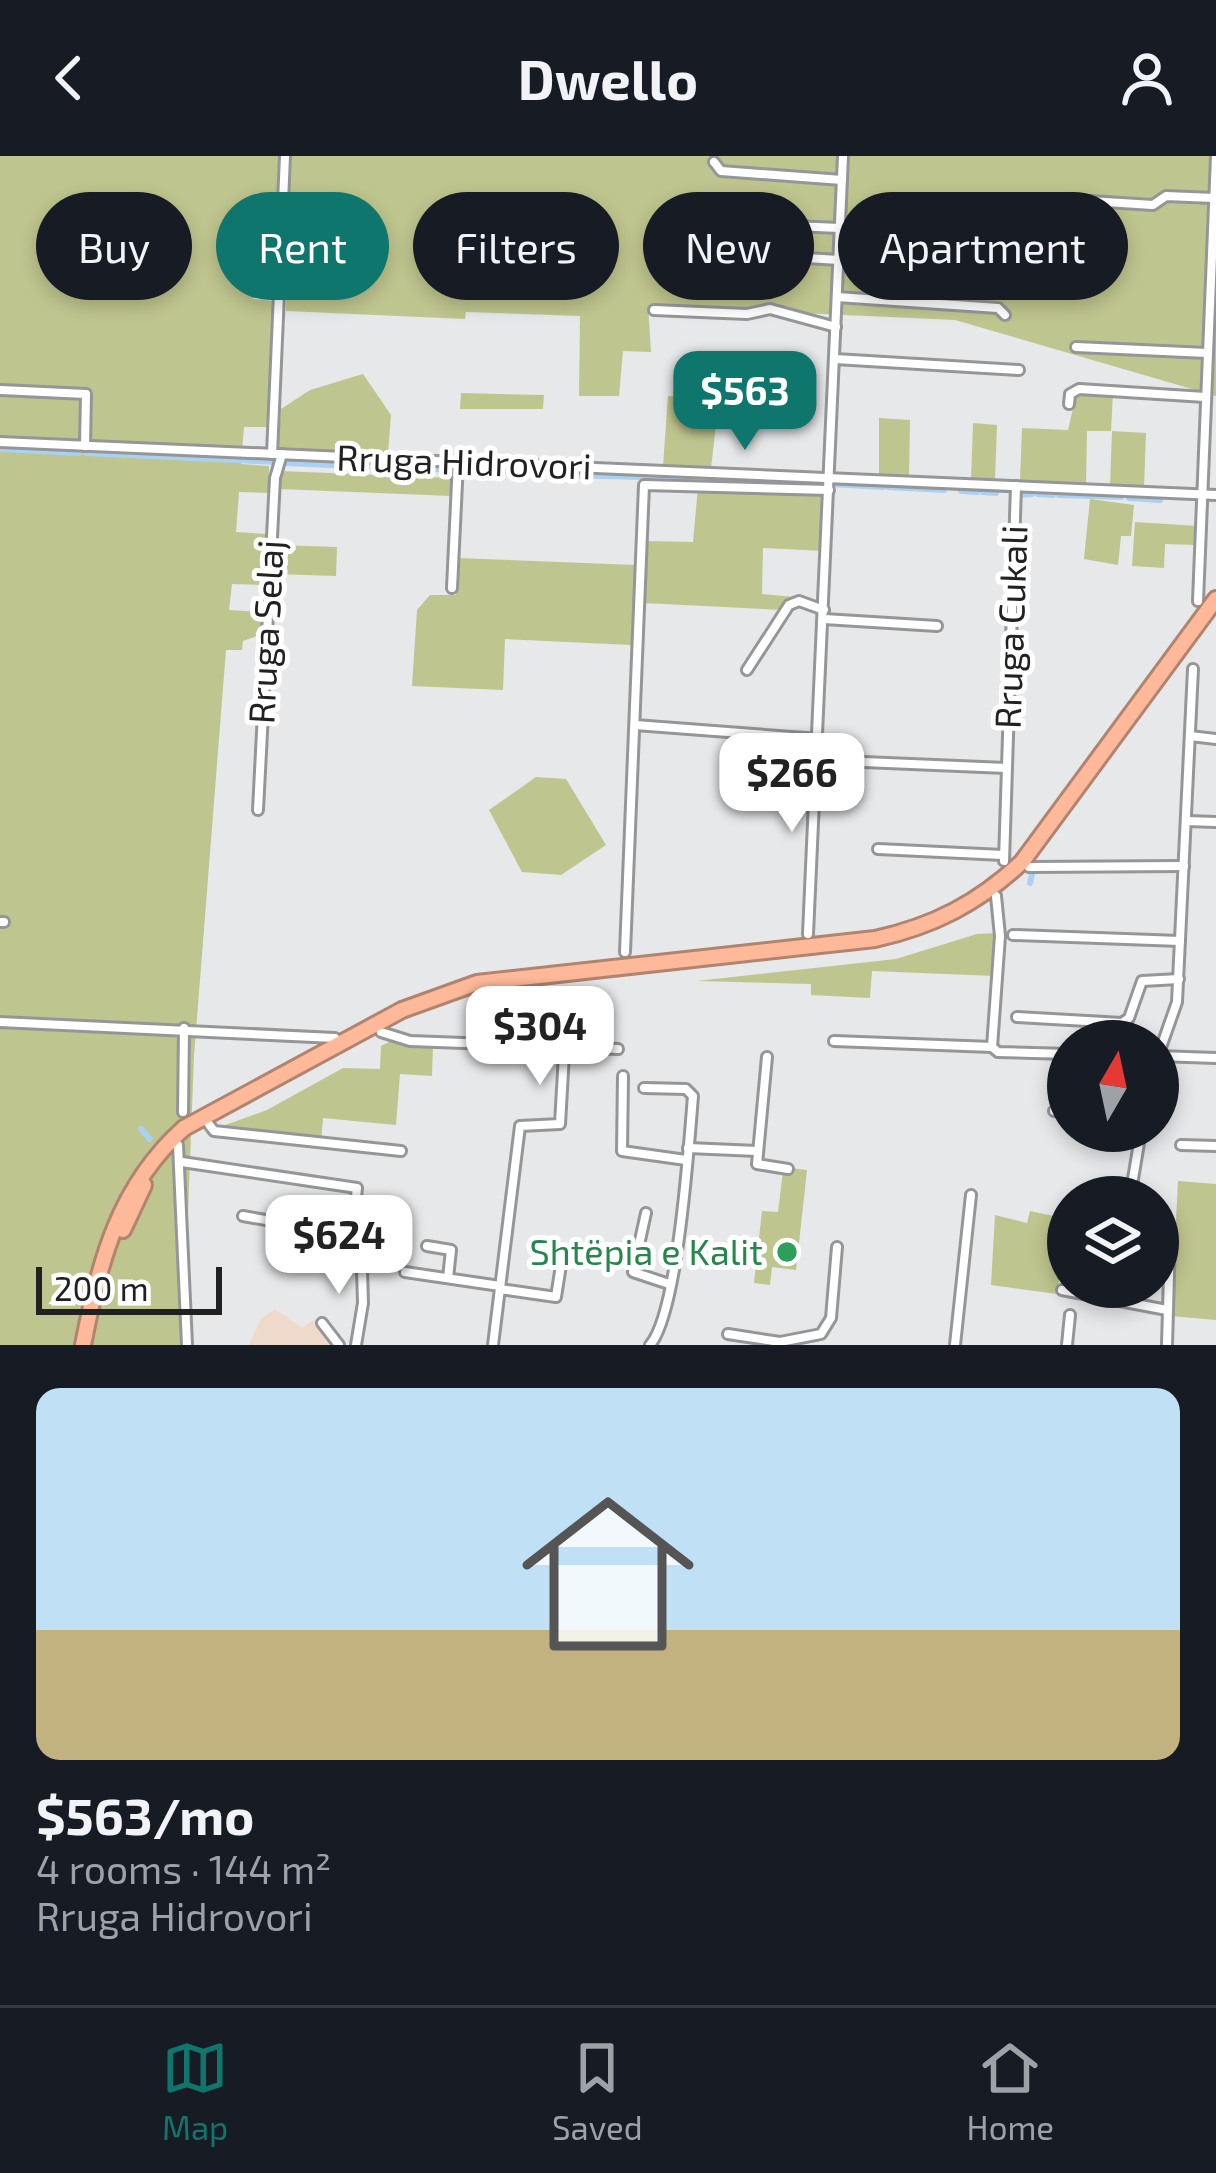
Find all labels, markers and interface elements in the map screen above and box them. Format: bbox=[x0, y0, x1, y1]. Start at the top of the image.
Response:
icon: back bbox=[36, 45, 102, 111]
icon: person bbox=[1114, 45, 1180, 111]
text: Dwello bbox=[518, 46, 698, 111]
chip: Buy bbox=[36, 192, 192, 300]
chip: Rent bbox=[216, 192, 389, 300]
chip: Filters bbox=[413, 192, 619, 300]
chip: New bbox=[643, 192, 814, 300]
chip: Apartment bbox=[838, 192, 1128, 300]
pin: $563 bbox=[674, 351, 816, 453]
text: $563 bbox=[700, 366, 790, 413]
street label: Rruga Hidrovori bbox=[336, 435, 592, 486]
street label: Rruga Cukali bbox=[984, 524, 1035, 729]
street label: Rruga Selaj bbox=[238, 539, 291, 725]
pin: $266 bbox=[721, 733, 863, 835]
text: $266 bbox=[746, 748, 838, 795]
pin: $304 bbox=[469, 986, 611, 1088]
text: $304 bbox=[493, 1001, 587, 1048]
north arrow bbox=[1047, 1020, 1179, 1152]
map controls bbox=[1047, 1020, 1179, 1308]
button: layers bbox=[1047, 1176, 1179, 1308]
pin: $624 bbox=[268, 1195, 410, 1297]
text: $624 bbox=[292, 1210, 386, 1257]
place label: Shtëpia e Kalit bbox=[530, 1229, 763, 1272]
marker: Shtëpia e Kalit bbox=[774, 1239, 800, 1265]
scale bar bbox=[36, 1261, 222, 1314]
text: 200 m bbox=[54, 1268, 149, 1308]
icon: home bbox=[500, 1466, 716, 1682]
text: $563/mo bbox=[36, 1784, 254, 1845]
text: 4 rooms · 144 m² bbox=[36, 1845, 331, 1892]
text: Rruga Hidrovori bbox=[36, 1892, 313, 1939]
tab: Map bbox=[162, 2035, 228, 2147]
tab: Saved bbox=[552, 2035, 643, 2147]
tab: Home bbox=[967, 2035, 1054, 2147]

